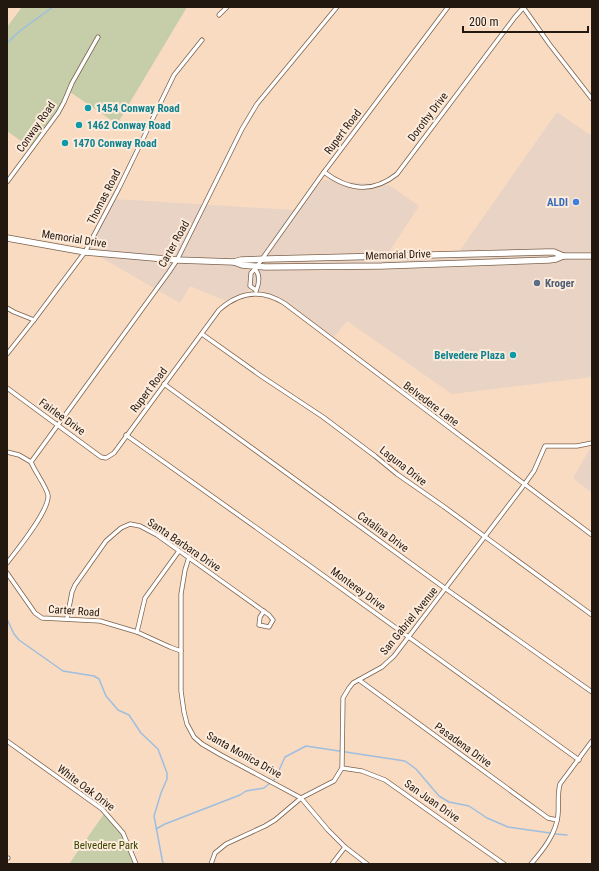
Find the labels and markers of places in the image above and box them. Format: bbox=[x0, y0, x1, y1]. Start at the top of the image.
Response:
place label: 1454 Conway Road bbox=[96, 102, 180, 115]
marker: 1454 Conway Road bbox=[83, 103, 93, 113]
place label: 1462 Conway Road bbox=[87, 119, 171, 132]
marker: 1462 Conway Road bbox=[74, 120, 84, 130]
place label: 1470 Conway Road bbox=[73, 137, 157, 150]
marker: 1470 Conway Road bbox=[60, 138, 70, 148]
place label: ALDI bbox=[547, 196, 568, 209]
marker: ALDI bbox=[571, 197, 581, 207]
place label: Kroger bbox=[545, 277, 575, 290]
marker: Kroger bbox=[532, 278, 542, 288]
place label: Belvedere Plaza bbox=[434, 349, 505, 362]
marker: Belvedere Plaza bbox=[508, 350, 518, 360]

